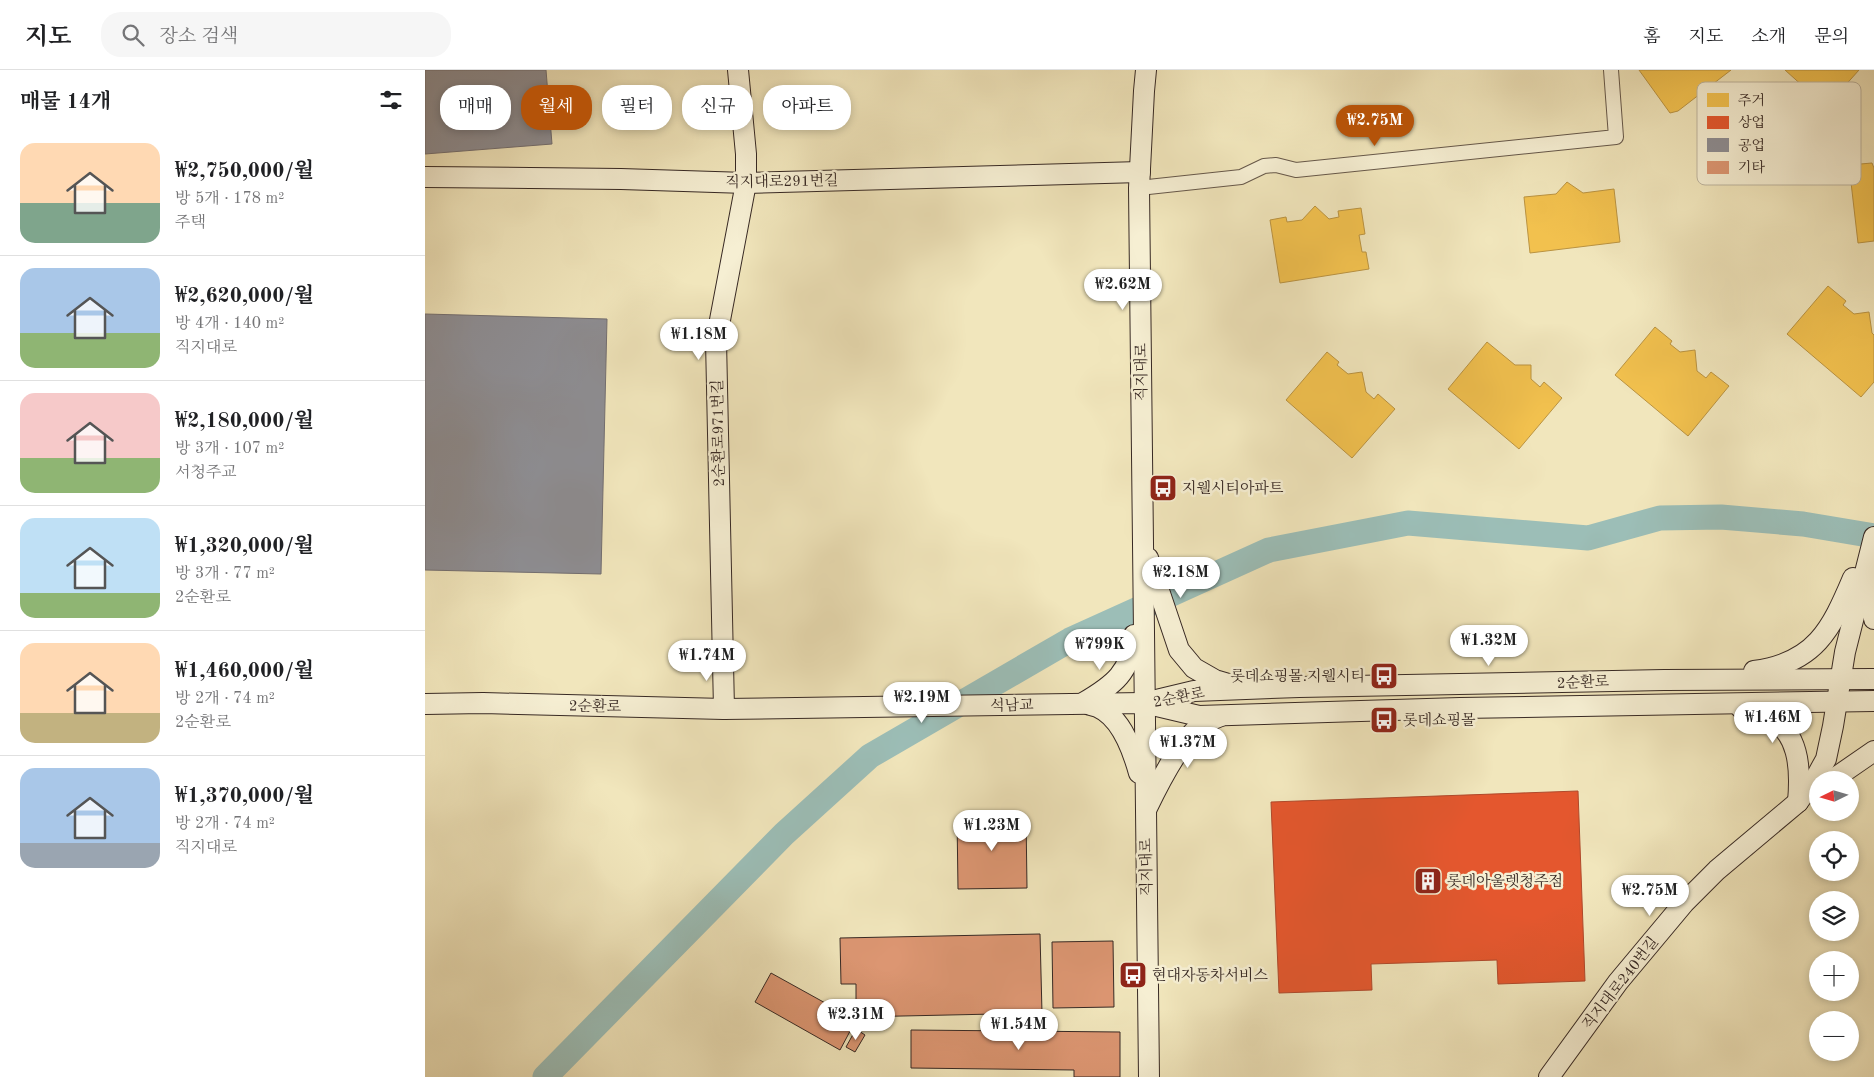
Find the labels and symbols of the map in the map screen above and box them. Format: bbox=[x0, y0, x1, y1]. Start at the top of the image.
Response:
legend bbox=[1697, 82, 1861, 185]
text: 주거 bbox=[1738, 93, 1765, 108]
pin: ₩2.75M bbox=[1334, 104, 1416, 147]
text: 상업 bbox=[1738, 115, 1765, 130]
text: 공업 bbox=[1738, 138, 1765, 153]
text: 기타 bbox=[1738, 160, 1766, 175]
street label: 직지대로291번길 bbox=[725, 172, 839, 191]
pin: ₩2.62M bbox=[1082, 268, 1164, 311]
pin: ₩1.18M bbox=[658, 318, 740, 361]
street label: 직지대로 bbox=[1133, 343, 1150, 401]
street label: 2순환로971번길 bbox=[709, 379, 728, 487]
bus stop icon: 지웰시티아파트 bbox=[1148, 473, 1178, 503]
place label: 지웰시티아파트 bbox=[1182, 480, 1284, 497]
pin: ₩2.18M bbox=[1140, 556, 1222, 599]
pin: ₩1.32M bbox=[1448, 624, 1530, 667]
pin: ₩799K bbox=[1065, 628, 1135, 671]
pin: ₩1.74M bbox=[666, 640, 748, 682]
bus stop icon: 롯데쇼핑몰.지웰시티 bbox=[1369, 661, 1399, 691]
place label: 롯데쇼핑몰.지웰시티 bbox=[1230, 668, 1365, 685]
street label: 2순환로 bbox=[1557, 673, 1610, 692]
pin: ₩2.19M bbox=[881, 682, 963, 724]
street label: 2순환로 bbox=[1152, 684, 1207, 711]
street label: 석남교 bbox=[990, 697, 1034, 714]
street label: 2순환로 bbox=[569, 698, 622, 715]
pin: ₩1.46M bbox=[1732, 702, 1814, 744]
bus stop icon: 롯데쇼핑몰 bbox=[1369, 705, 1399, 735]
place label: 롯데쇼핑몰 bbox=[1403, 712, 1476, 729]
pin: ₩1.37M bbox=[1147, 726, 1229, 769]
north arrow bbox=[1809, 771, 1859, 821]
pin: ₩1.23M bbox=[951, 810, 1033, 852]
street label: 직지대로 bbox=[1137, 837, 1156, 896]
building icon: 롯데아울렛청주점 bbox=[1413, 866, 1443, 896]
place label: 롯데아울렛청주점 bbox=[1447, 873, 1563, 890]
pin: ₩2.75M bbox=[1609, 874, 1691, 917]
street label: 직지대로240번길 bbox=[1579, 934, 1662, 1033]
bus stop icon: 현대자동차서비스 bbox=[1118, 960, 1148, 990]
place label: 현대자동차서비스 bbox=[1152, 966, 1268, 984]
pin: ₩2.31M bbox=[815, 998, 897, 1041]
pin: ₩1.54M bbox=[978, 1008, 1060, 1051]

